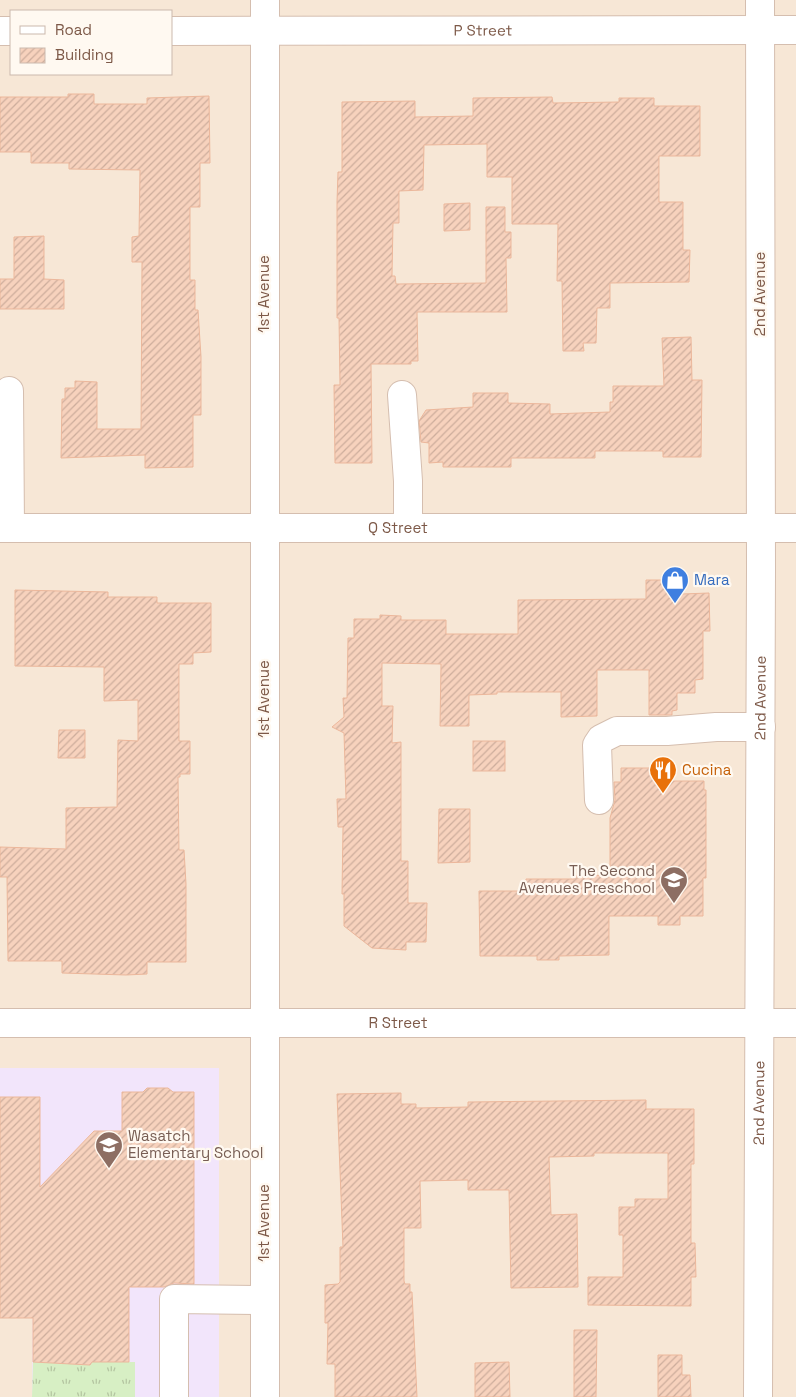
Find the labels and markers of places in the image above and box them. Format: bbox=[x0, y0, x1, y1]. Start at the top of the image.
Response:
shop icon: Mara bbox=[660, 565, 690, 604]
place label: Mara bbox=[694, 570, 730, 589]
restaurant icon: Cucina bbox=[648, 755, 678, 794]
place label: Cucina bbox=[682, 760, 732, 779]
place label: The Second Avenues Preschool bbox=[519, 861, 655, 897]
school or university icon: The Second Avenues Preschool bbox=[659, 865, 689, 904]
place label: Wasatch Elementary School bbox=[128, 1126, 264, 1162]
school or university icon: Wasatch Elementary School bbox=[94, 1130, 124, 1169]

